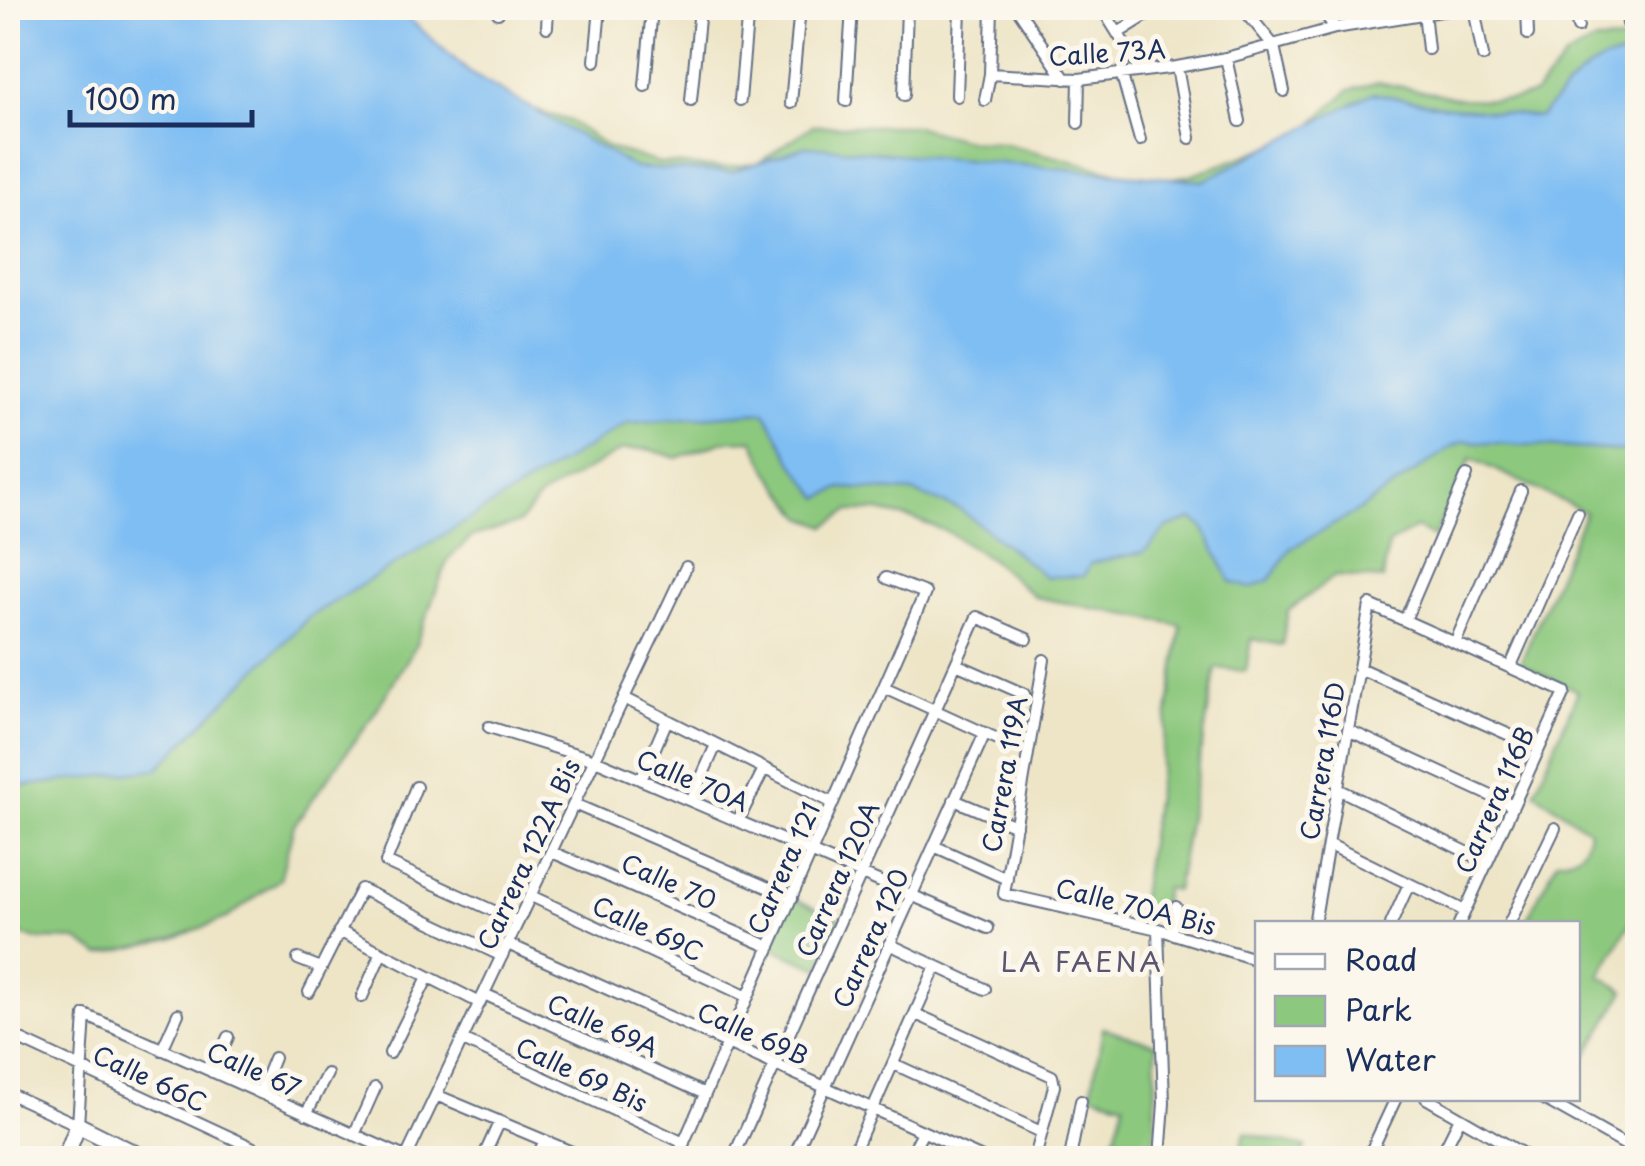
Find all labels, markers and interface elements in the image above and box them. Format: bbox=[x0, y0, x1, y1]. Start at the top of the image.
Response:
street label: Calle 73A bbox=[1047, 29, 1167, 75]
scale bar bbox=[70, 65, 252, 127]
text: 100 m bbox=[85, 75, 177, 120]
street label: Carrera 116D bbox=[1289, 679, 1355, 843]
street label: Carrera 119A bbox=[972, 693, 1036, 855]
street label: Carrera 116B bbox=[1445, 721, 1543, 879]
street label: Calle 70A bbox=[631, 739, 755, 821]
street label: Carrera 122A Bis bbox=[467, 752, 589, 956]
street label: Carrera 121 bbox=[737, 796, 829, 940]
street label: Carrera 120A bbox=[789, 796, 885, 962]
street label: Calle 70 bbox=[615, 843, 723, 919]
street label: Carrera 120 bbox=[826, 863, 914, 1013]
street label: Calle 70A Bis bbox=[1052, 868, 1220, 944]
street label: Calle 69C bbox=[586, 886, 710, 970]
legend bbox=[1255, 921, 1580, 1101]
text: Road bbox=[1345, 936, 1418, 981]
district label: LA FAENA bbox=[1001, 939, 1164, 982]
street label: Calle 69A bbox=[541, 984, 665, 1066]
text: Park bbox=[1345, 986, 1412, 1031]
street label: Calle 69B bbox=[691, 992, 815, 1074]
street label: Calle 69 Bis bbox=[510, 1027, 654, 1121]
street label: Calle 67 bbox=[201, 1031, 307, 1107]
street label: Calle 66C bbox=[87, 1035, 213, 1121]
text: Water bbox=[1345, 1036, 1436, 1081]

